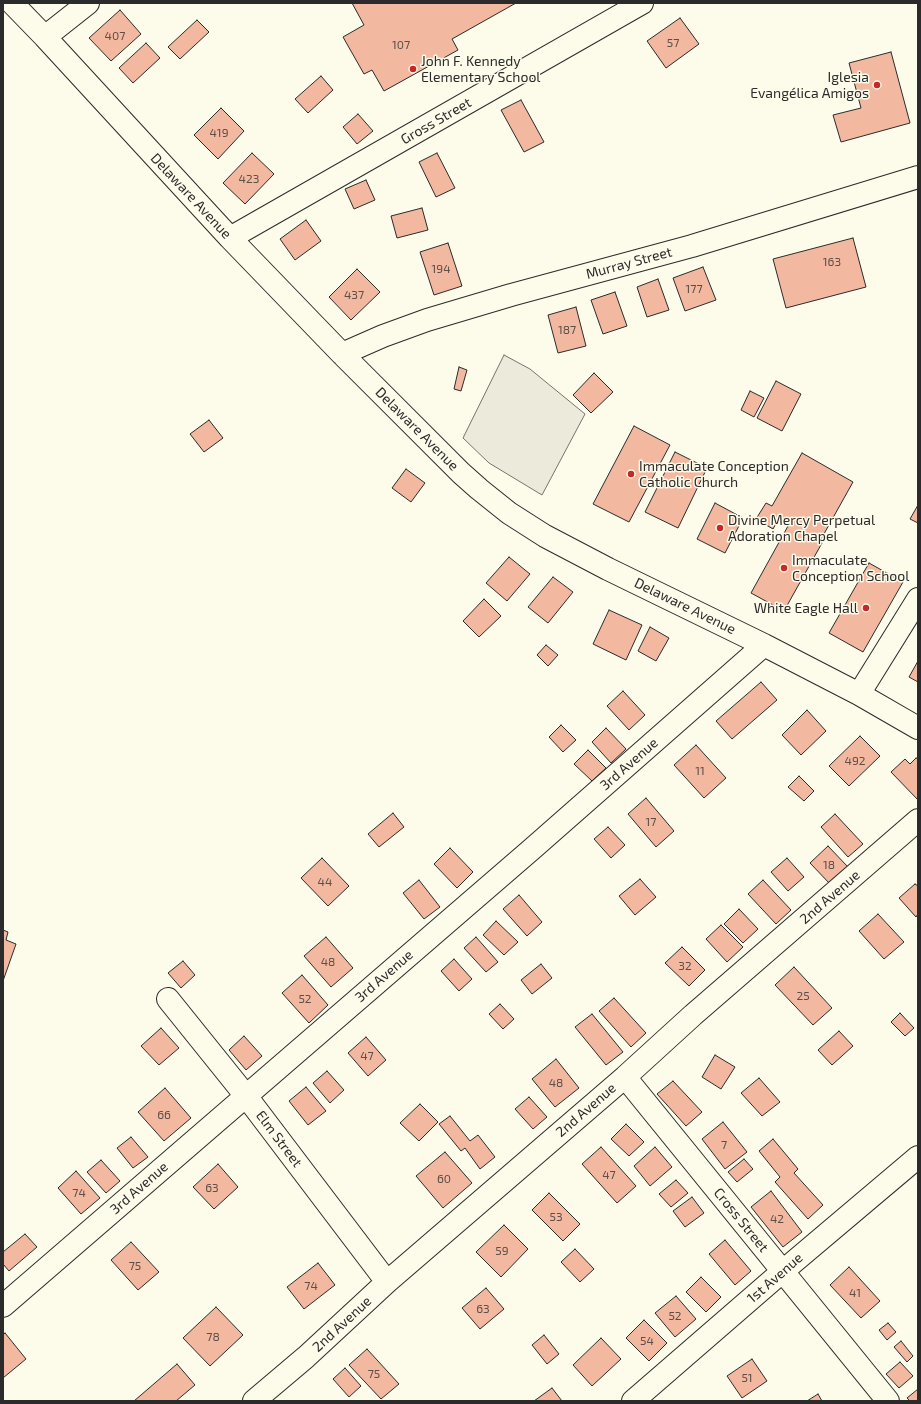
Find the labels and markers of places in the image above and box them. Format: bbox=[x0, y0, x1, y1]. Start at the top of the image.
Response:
place label: John F. Kennedy Elementary School bbox=[421, 53, 540, 86]
marker: John F. Kennedy Elementary School bbox=[408, 64, 418, 74]
place label: Iglesia Evangélica Amigos bbox=[750, 69, 869, 102]
marker: Iglesia Evangélica Amigos bbox=[872, 80, 882, 90]
place label: Immaculate Conception Catholic Church bbox=[639, 458, 789, 490]
marker: Immaculate Conception Catholic Church bbox=[626, 469, 636, 479]
place label: Divine Mercy Perpetual Adoration Chapel bbox=[728, 512, 875, 544]
marker: Divine Mercy Perpetual Adoration Chapel bbox=[715, 523, 725, 533]
place label: Immaculate Conception School bbox=[792, 552, 909, 584]
marker: Immaculate Conception School bbox=[779, 563, 789, 573]
place label: White Eagle Hall bbox=[754, 600, 858, 616]
marker: White Eagle Hall bbox=[861, 603, 871, 613]

